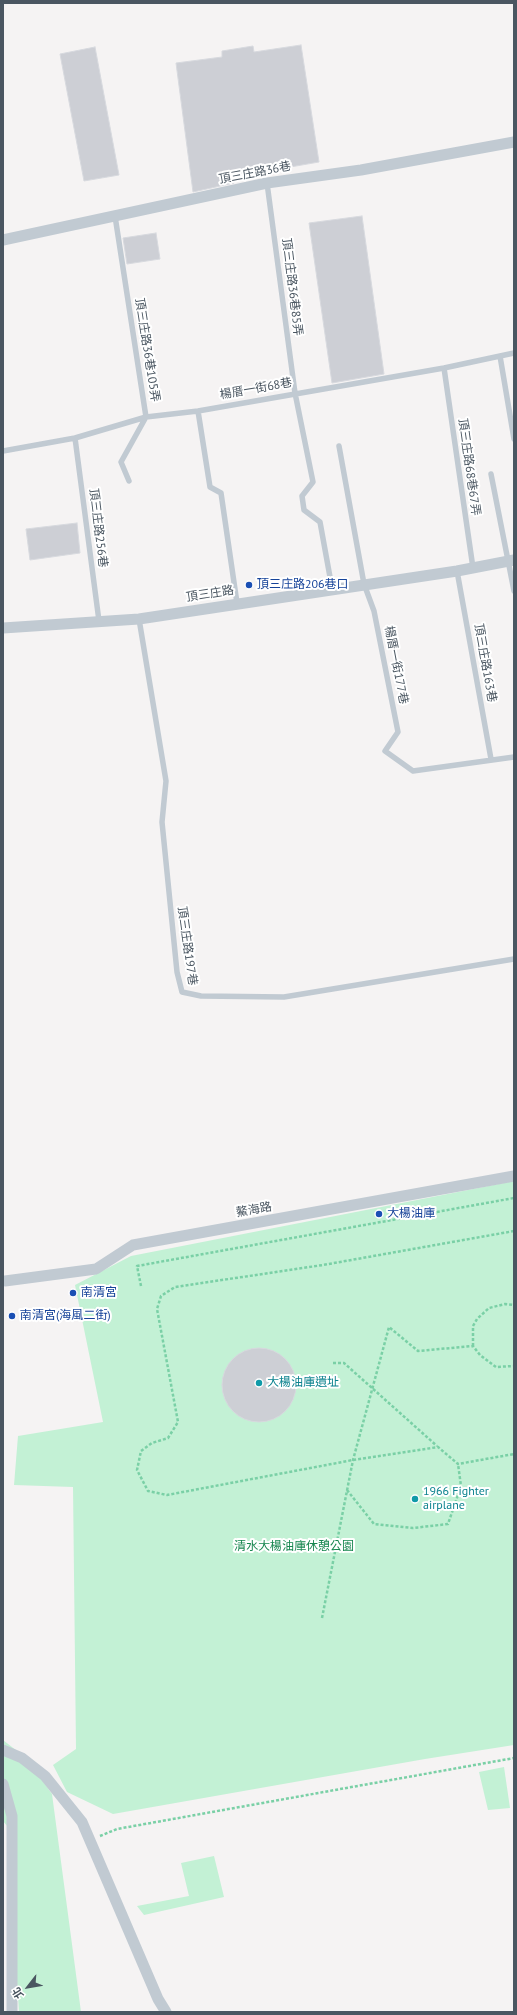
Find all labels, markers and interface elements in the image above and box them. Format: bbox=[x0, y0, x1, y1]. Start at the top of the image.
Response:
street label: 頂三庄路36巷 bbox=[218, 159, 292, 187]
street label: 頂三庄路36巷85弄 bbox=[279, 237, 305, 337]
street label: 頂三庄路36巷105弄 bbox=[132, 297, 162, 403]
street label: 楊厝一街68巷 bbox=[219, 376, 293, 402]
street label: 頂三庄路68巷67弄 bbox=[455, 417, 483, 517]
street label: 頂三庄路256巷 bbox=[86, 488, 110, 568]
place label: 頂三庄路206巷口 bbox=[257, 578, 349, 592]
marker: 頂三庄路206巷口 bbox=[244, 580, 254, 590]
street label: 頂三庄路 bbox=[185, 583, 235, 605]
street label: 頂三庄路163巷 bbox=[471, 623, 499, 703]
street label: 楊厝一街177巷 bbox=[381, 625, 411, 705]
street label: 頂三庄路197巷 bbox=[174, 906, 200, 986]
street label: 鰲海路 bbox=[235, 1200, 273, 1220]
place label: 大楊油庫 bbox=[387, 1207, 435, 1221]
marker: 大楊油庫 bbox=[374, 1209, 384, 1219]
place label: 南清宮 bbox=[81, 1286, 117, 1300]
marker: 南清宮 bbox=[68, 1288, 78, 1298]
place label: 南清宮(海風二街) bbox=[20, 1309, 111, 1323]
marker: 南清宮(海風二街) bbox=[7, 1311, 17, 1321]
place label: 大楊油庫遺址 bbox=[267, 1376, 339, 1390]
marker: 大楊油庫遺址 bbox=[254, 1378, 264, 1388]
place label: 1966 Fighter airplane bbox=[423, 1485, 489, 1513]
marker: 1966 Fighter airplane bbox=[410, 1494, 420, 1504]
park label: 清水大楊油庫休憩公園 bbox=[234, 1540, 354, 1554]
north arrow bbox=[8, 1967, 48, 2007]
text: 北 bbox=[9, 1985, 27, 2002]

